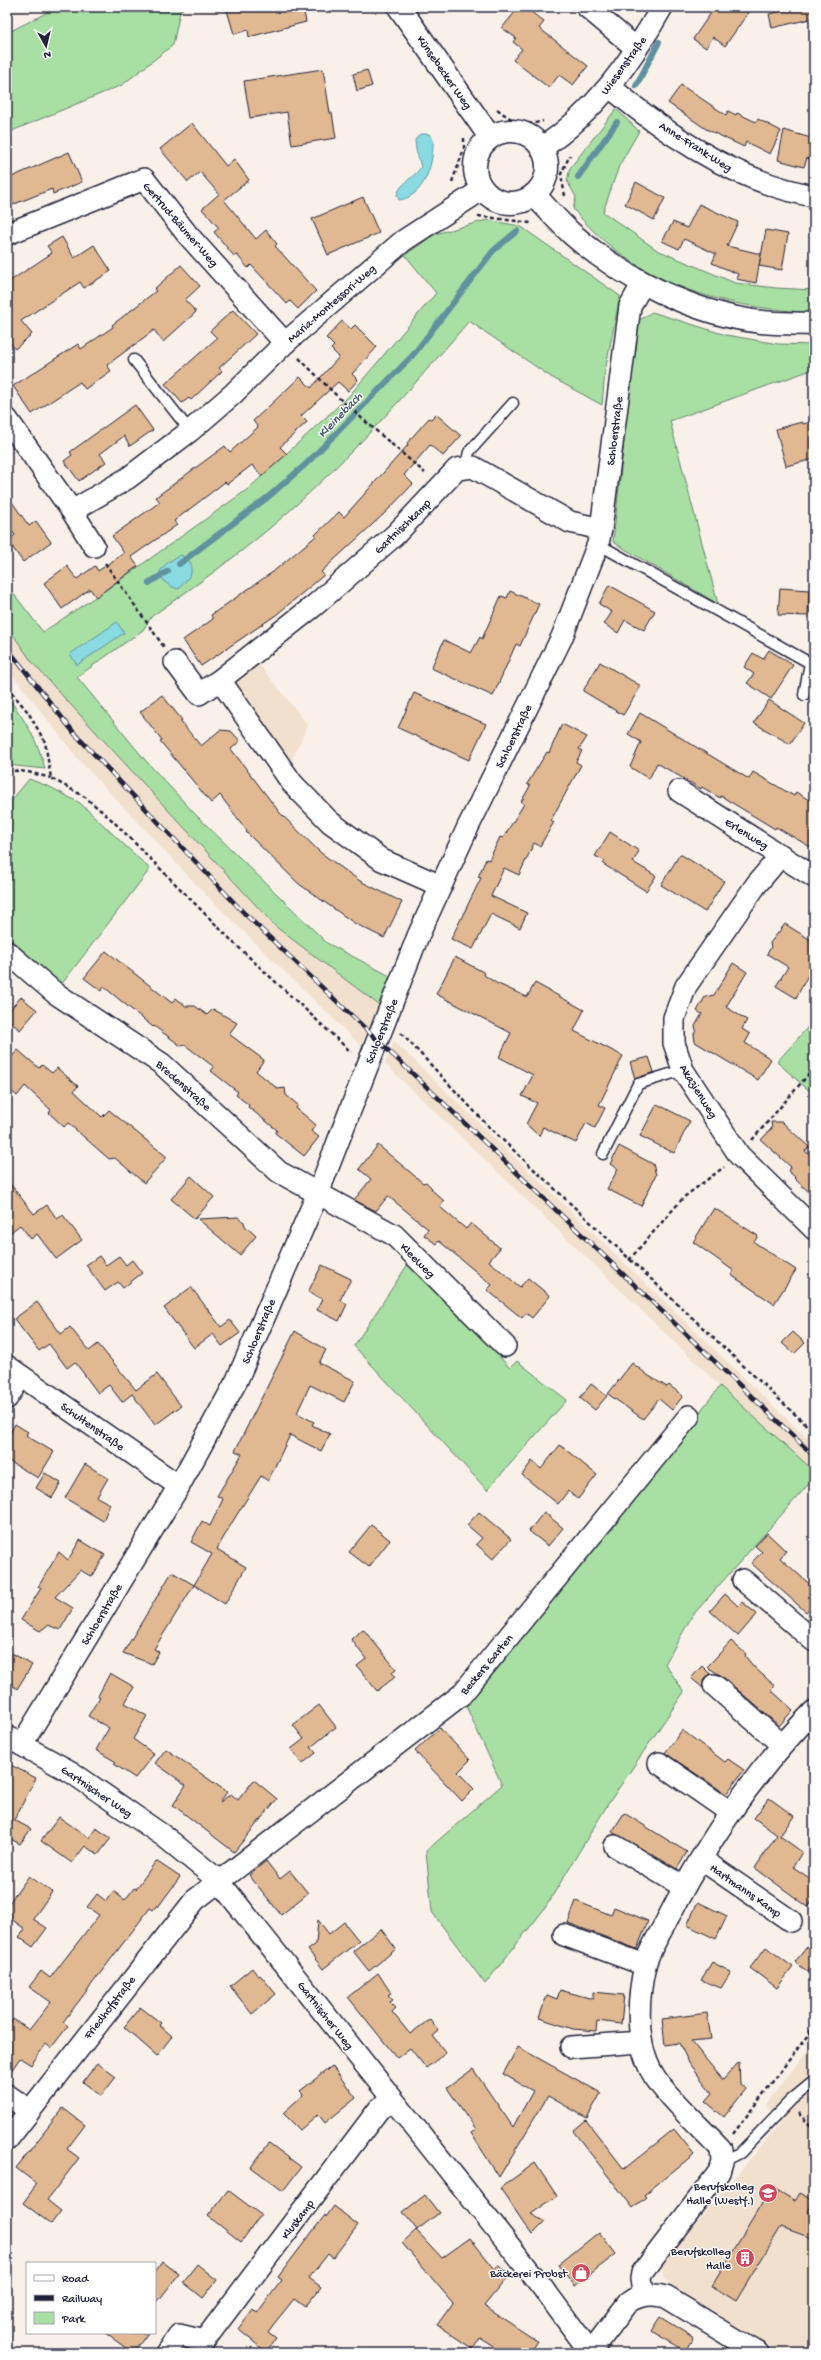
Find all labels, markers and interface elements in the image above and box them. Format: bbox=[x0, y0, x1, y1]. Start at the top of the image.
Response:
north arrow bbox=[26, 26, 66, 66]
street label: Künsebecker Weg bbox=[413, 33, 474, 113]
street label: Wiesenstraße bbox=[599, 33, 651, 98]
text: N bbox=[43, 47, 52, 60]
street label: Anne-Frank-Weg bbox=[656, 120, 734, 176]
street label: Gertrud-Bäumer-Weg bbox=[139, 180, 220, 271]
street label: Maria-Montessori-Weg bbox=[285, 262, 379, 347]
water label: Kleinebach bbox=[315, 389, 367, 442]
street label: Schloerstraße bbox=[605, 395, 627, 466]
street label: Gartnischkamp bbox=[372, 497, 435, 558]
street label: Schloerstraße bbox=[493, 702, 537, 771]
street label: Erlenweg bbox=[722, 816, 770, 854]
street label: Schloerstraße bbox=[363, 996, 403, 1066]
street label: Bredenstraße bbox=[152, 1057, 214, 1115]
street label: Akazienweg bbox=[675, 1062, 720, 1122]
street label: Kleeweg bbox=[396, 1241, 437, 1282]
street label: Schloerstraße bbox=[240, 1296, 280, 1366]
street label: Schultenstraße bbox=[57, 1400, 127, 1455]
street label: Schloerstraße bbox=[79, 1581, 127, 1648]
street label: Beckers Garten bbox=[458, 1632, 517, 1699]
street label: Gartnischer Weg bbox=[58, 1764, 134, 1822]
street label: Hartmanns Kamp bbox=[706, 1862, 783, 1922]
street label: Friedhofstraße bbox=[81, 1973, 140, 2043]
street label: Gartnischer Weg bbox=[293, 1979, 356, 2053]
place label: Berufskolleg Halle (Westf.) bbox=[686, 2181, 754, 2209]
school or university icon: Berufskolleg Halle (Westf.) bbox=[757, 2182, 779, 2204]
street label: Kluskamp bbox=[279, 2198, 318, 2243]
place label: Berufskolleg Halle bbox=[670, 2246, 732, 2274]
building icon: Berufskolleg Halle bbox=[734, 2247, 756, 2269]
legend bbox=[26, 2262, 156, 2334]
shop icon: Bäckerei Probst bbox=[570, 2262, 592, 2284]
place label: Bäckerei Probst bbox=[489, 2268, 568, 2282]
text: Road bbox=[62, 2273, 89, 2287]
text: Railway bbox=[62, 2293, 102, 2307]
text: Park bbox=[61, 2313, 87, 2327]

